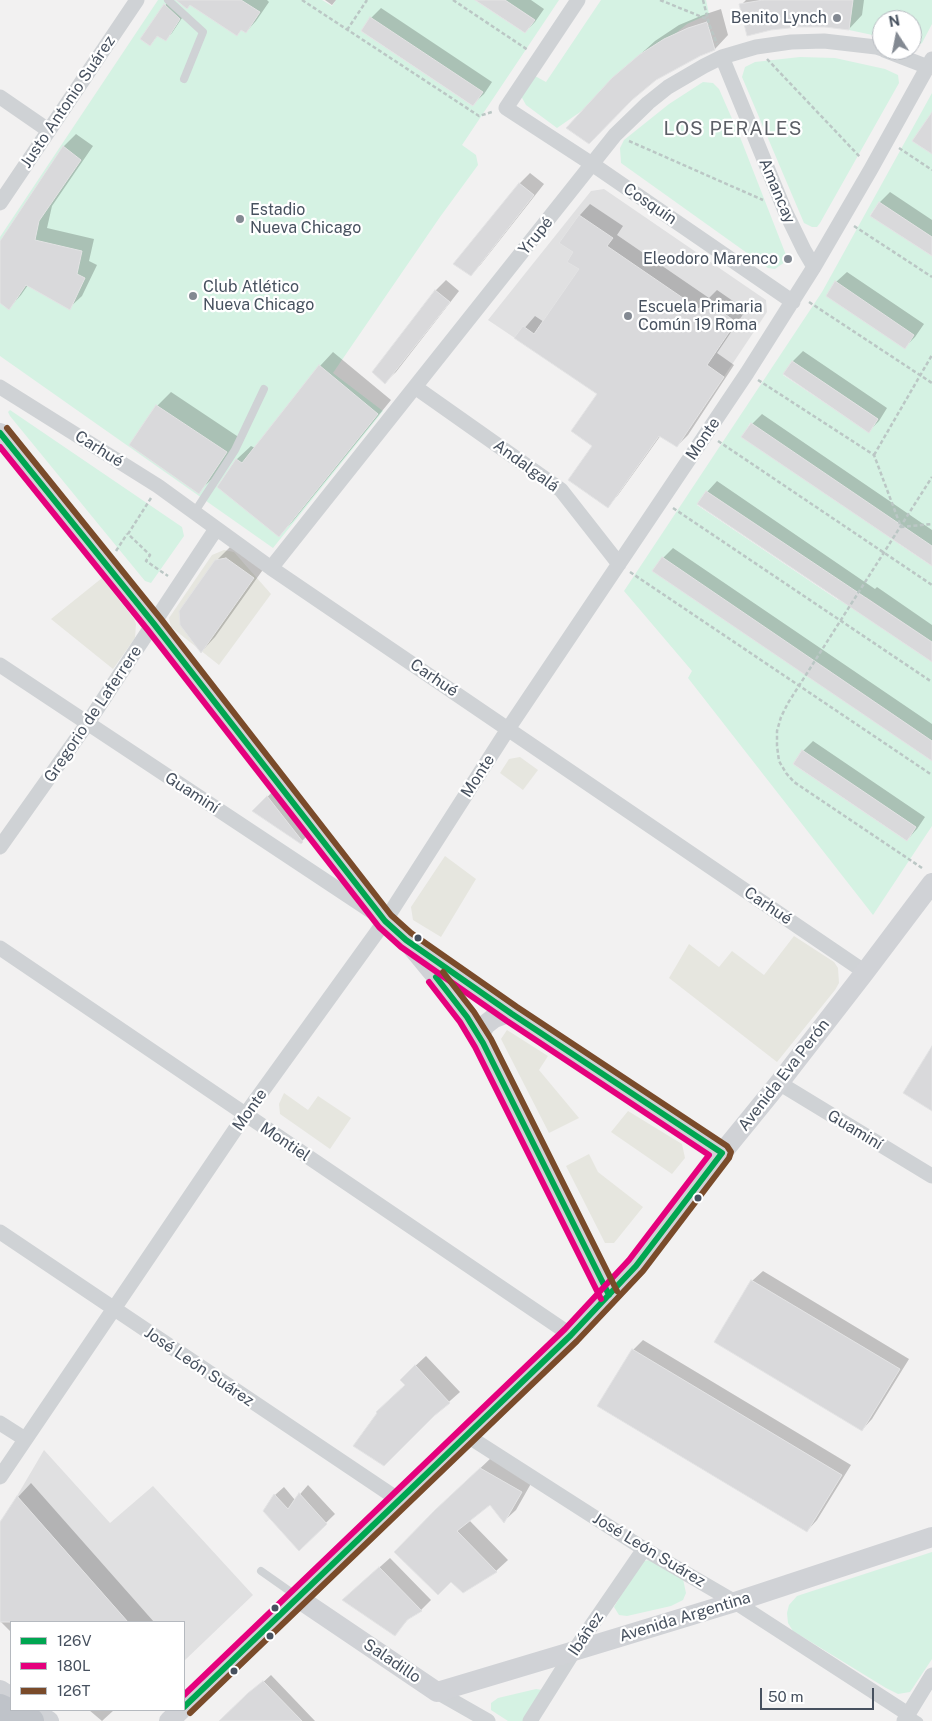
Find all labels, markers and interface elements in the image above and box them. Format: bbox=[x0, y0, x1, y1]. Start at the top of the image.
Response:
place label: Benito Lynch bbox=[731, 8, 827, 28]
north arrow bbox=[872, 10, 922, 60]
marker: Benito Lynch bbox=[831, 12, 843, 24]
text: N bbox=[887, 12, 901, 30]
street label: Justo Antonio Suárez bbox=[17, 32, 119, 172]
district label: LOS PERALES bbox=[662, 118, 804, 140]
street label: Amancay bbox=[755, 155, 799, 227]
street label: Cosquín bbox=[620, 179, 680, 229]
place label: Estadio Nueva Chicago bbox=[250, 200, 361, 238]
marker: Estadio Nueva Chicago bbox=[234, 213, 246, 225]
street label: Yrupé bbox=[515, 213, 557, 259]
place label: Eleodoro Marenco bbox=[643, 249, 778, 269]
marker: Eleodoro Marenco bbox=[782, 253, 794, 265]
place label: Club Atlético Nueva Chicago bbox=[203, 277, 314, 315]
marker: Club Atlético Nueva Chicago bbox=[187, 290, 199, 302]
place label: Escuela Primaria Común 19 Roma bbox=[638, 297, 763, 335]
marker: Escuela Primaria Común 19 Roma bbox=[622, 310, 634, 322]
street label: Monte bbox=[682, 414, 724, 464]
street label: Carhué bbox=[71, 427, 127, 471]
street label: Andalgalá bbox=[490, 436, 562, 496]
street label: Gregorio de Laferrere bbox=[40, 642, 146, 786]
street label: Carhué bbox=[406, 655, 462, 701]
street label: Monte bbox=[457, 751, 499, 801]
street label: Guaminí bbox=[161, 768, 223, 818]
street label: Carhué bbox=[740, 883, 796, 929]
unlabelled marker bbox=[413, 933, 423, 943]
street label: Avenida Eva Perón bbox=[734, 1015, 834, 1135]
street label: Monte bbox=[229, 1085, 271, 1135]
street label: Guaminí bbox=[824, 1106, 886, 1154]
street label: Montiel bbox=[256, 1118, 314, 1166]
unlabelled marker bbox=[693, 1193, 703, 1203]
street label: José León Suárez bbox=[141, 1323, 257, 1411]
street label: José León Suárez bbox=[589, 1509, 709, 1591]
street label: Avenida Argentina bbox=[617, 1588, 753, 1646]
unlabelled marker bbox=[270, 1603, 280, 1613]
street label: Ibáñez bbox=[564, 1608, 608, 1660]
legend bbox=[10, 1621, 185, 1711]
unlabelled marker bbox=[265, 1631, 275, 1641]
text: 126V bbox=[57, 1632, 91, 1649]
street label: Saladillo bbox=[360, 1635, 424, 1687]
text: 180L bbox=[57, 1657, 91, 1674]
unlabelled marker bbox=[229, 1666, 239, 1676]
scale bar bbox=[762, 1678, 876, 1710]
text: 126T bbox=[57, 1682, 90, 1699]
text: 50 m bbox=[768, 1688, 803, 1705]

